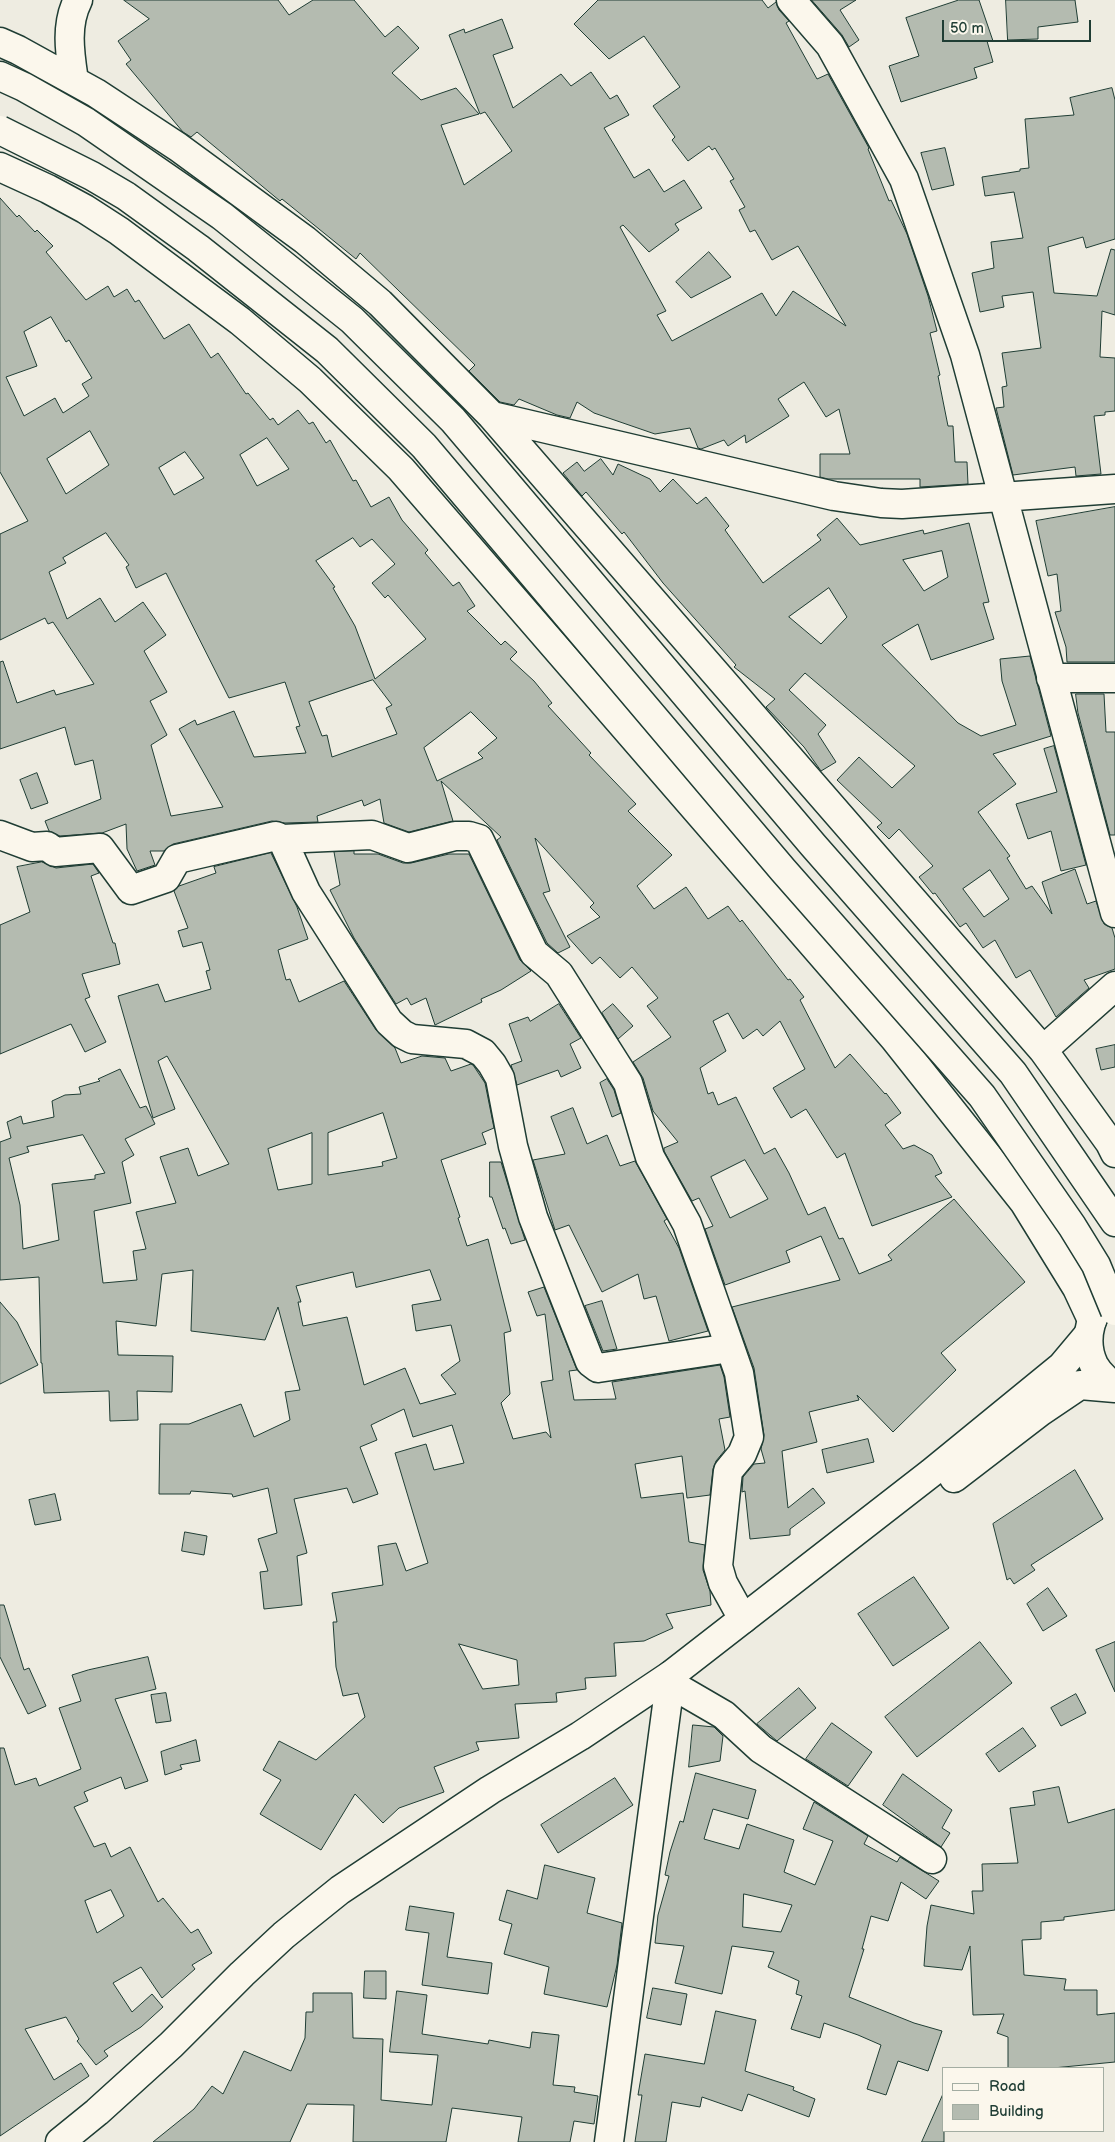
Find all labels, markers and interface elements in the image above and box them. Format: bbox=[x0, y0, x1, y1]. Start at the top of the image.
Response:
scale bar bbox=[945, 10, 1094, 42]
text: 50 m bbox=[950, 19, 984, 38]
legend bbox=[942, 2067, 1105, 2132]
text: Road bbox=[989, 2077, 1025, 2096]
text: Building bbox=[989, 2102, 1044, 2121]

